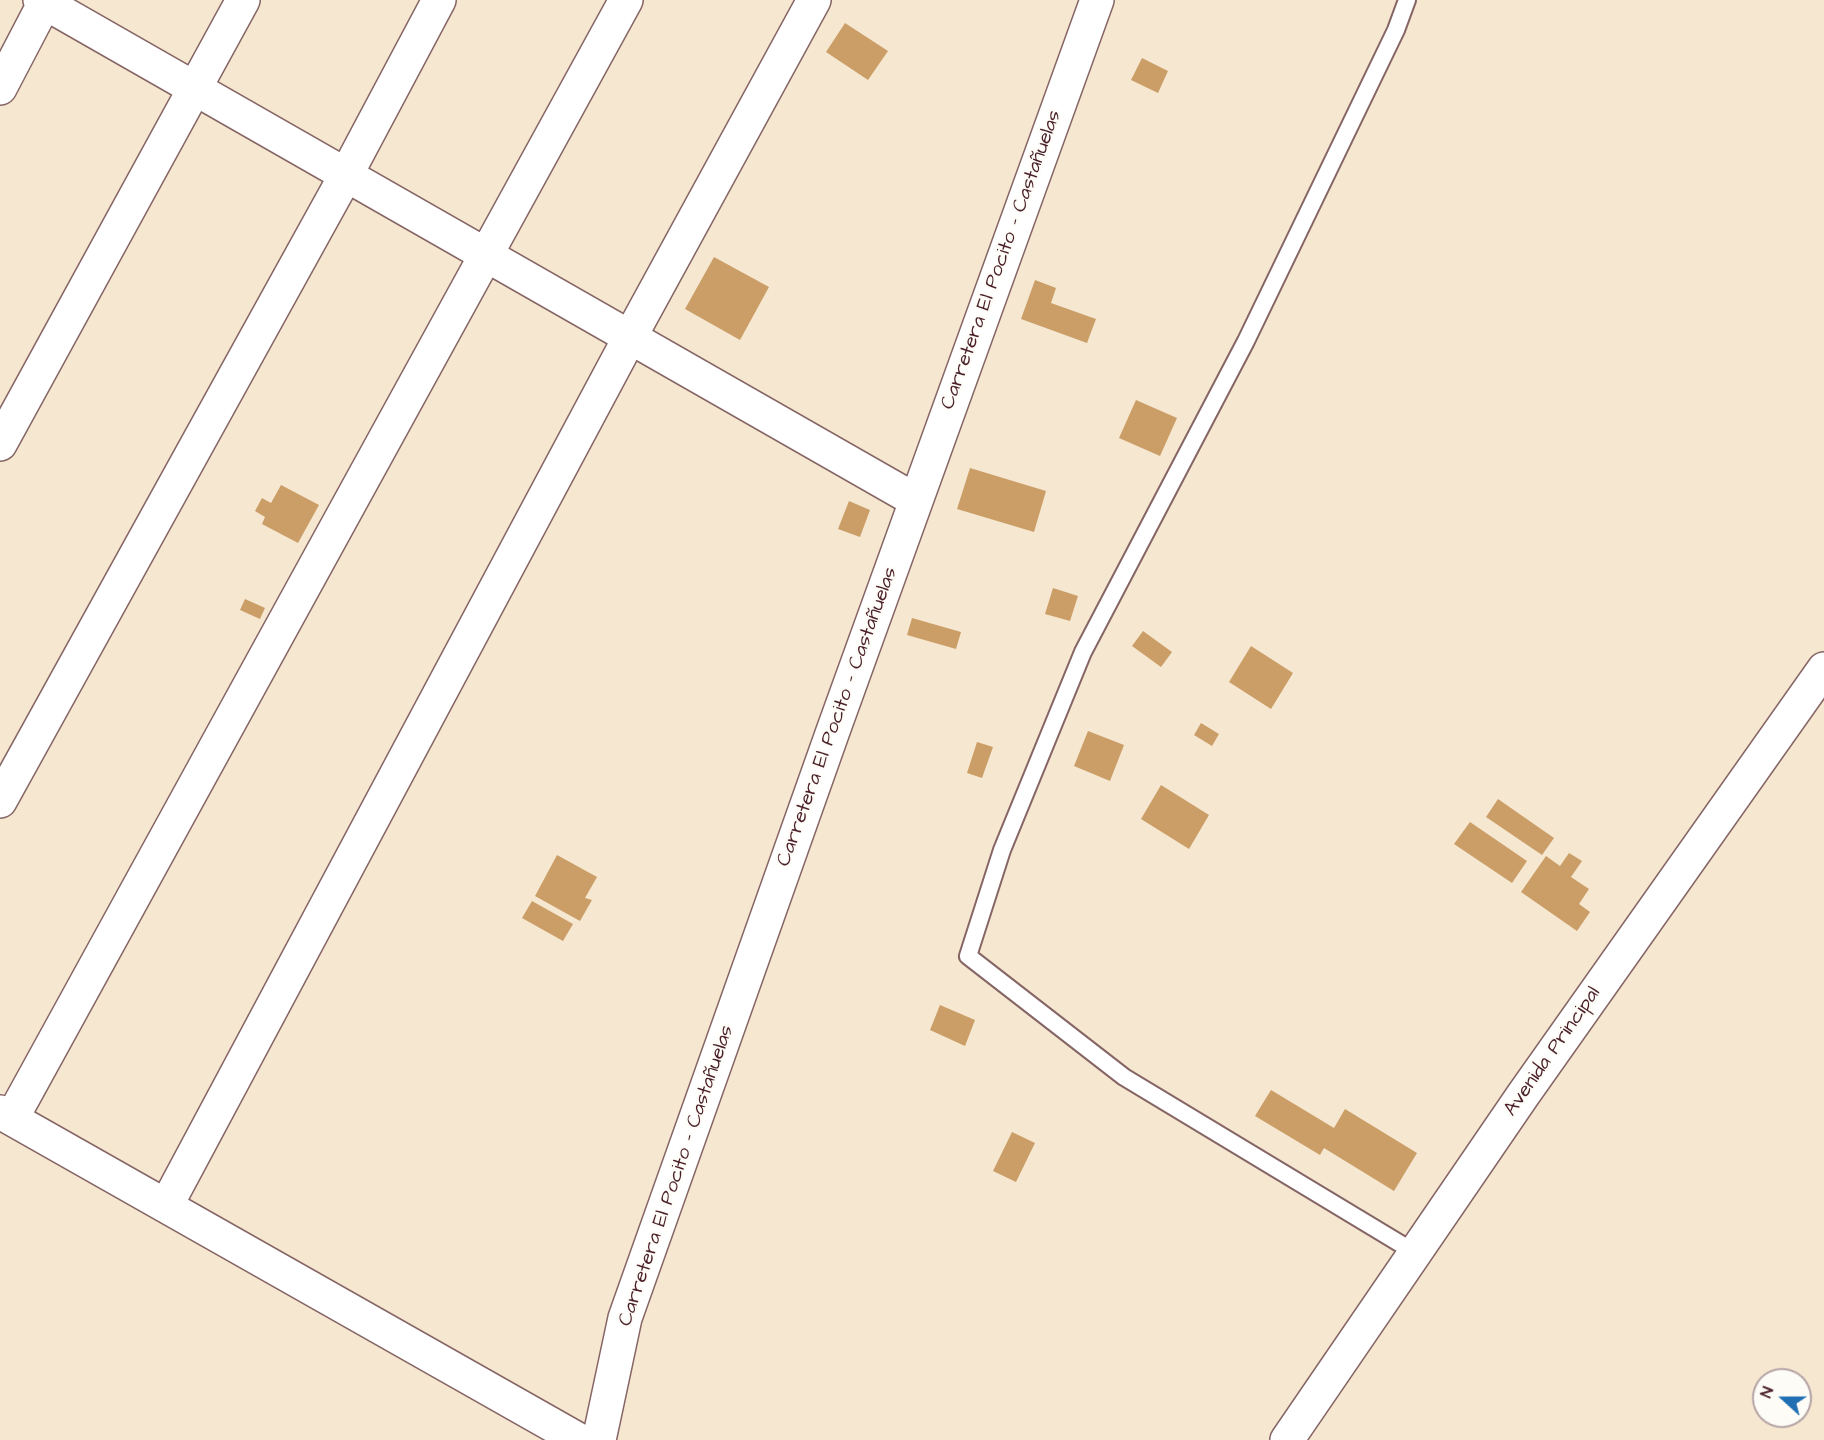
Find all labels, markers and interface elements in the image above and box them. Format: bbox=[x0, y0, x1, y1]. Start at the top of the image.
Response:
street label: Carretera El Pocito - Castañuelas bbox=[937, 107, 1067, 413]
street label: Carretera El Pocito - Castañuelas bbox=[773, 564, 903, 870]
street label: Avenida Principal bbox=[1499, 983, 1607, 1121]
street label: Carretera El Pocito - Castañuelas bbox=[614, 1022, 740, 1330]
north arrow bbox=[1752, 1368, 1812, 1428]
text: N bbox=[1755, 1384, 1779, 1401]

